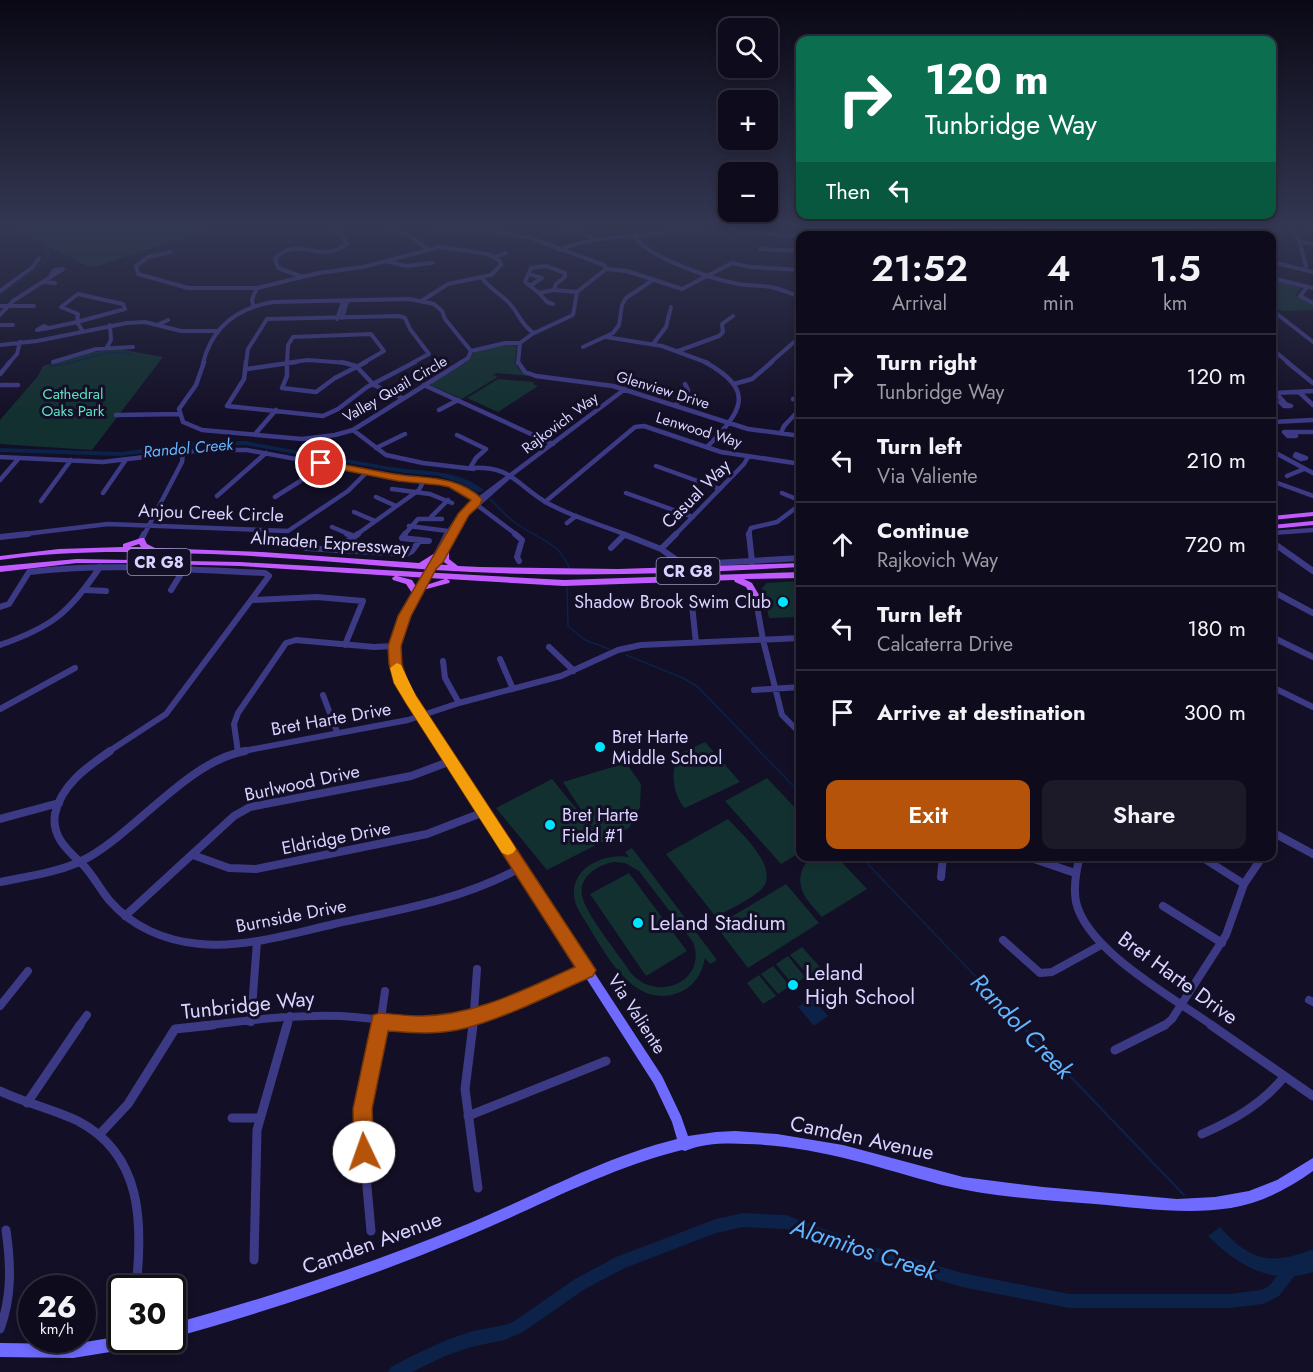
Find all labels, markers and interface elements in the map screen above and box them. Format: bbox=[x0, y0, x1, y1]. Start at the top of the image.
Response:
map controls bbox=[718, 18, 778, 222]
button: search bbox=[718, 18, 778, 78]
text: 120 m bbox=[925, 49, 1049, 110]
icon: right bbox=[826, 60, 904, 138]
button: + bbox=[718, 90, 778, 150]
text: Tunbridge Way bbox=[925, 105, 1097, 144]
button: − bbox=[718, 162, 778, 222]
icon: left bbox=[883, 174, 916, 207]
text: Then bbox=[826, 175, 871, 207]
text: 21:52 bbox=[871, 242, 968, 294]
text: 4 bbox=[1047, 242, 1071, 294]
text: 1.5 bbox=[1149, 242, 1201, 294]
text: Arrival bbox=[892, 289, 947, 318]
text: min bbox=[1043, 289, 1074, 318]
text: km bbox=[1163, 289, 1187, 318]
text: Turn right bbox=[877, 346, 977, 378]
street label: Valley Quail Circle bbox=[339, 350, 452, 428]
icon: right bbox=[826, 360, 859, 393]
text: 120 m bbox=[1187, 360, 1246, 392]
street label: Glenview Drive bbox=[614, 365, 713, 415]
text: Tunbridge Way bbox=[877, 378, 1004, 407]
park label: Cathedral Oaks Park bbox=[42, 383, 105, 422]
street label: Rajkovich Way bbox=[517, 387, 603, 459]
street label: Lenwood Way bbox=[653, 407, 745, 454]
text: Turn left bbox=[877, 430, 962, 462]
water label: Randol Creek bbox=[142, 433, 235, 463]
pin bbox=[295, 437, 346, 488]
icon: left bbox=[826, 444, 859, 477]
text: 210 m bbox=[1187, 444, 1246, 476]
icon: arrive bbox=[304, 446, 337, 479]
street label: Casual Way bbox=[656, 454, 736, 534]
text: Via Valiente bbox=[877, 462, 978, 491]
street label: Anjou Creek Circle bbox=[138, 497, 284, 529]
text: Continue bbox=[877, 514, 969, 546]
street label: Almaden Expressway bbox=[250, 524, 410, 562]
icon: ahead bbox=[826, 528, 859, 561]
text: 720 m bbox=[1185, 528, 1246, 560]
text: Rajkovich Way bbox=[877, 546, 998, 575]
road number: CR G8 bbox=[128, 549, 190, 575]
road number: CR G8 bbox=[656, 558, 720, 584]
place label: Shadow Brook Swim Club bbox=[574, 589, 771, 615]
marker: Shadow Brook Swim Club bbox=[776, 595, 790, 609]
text: Turn left bbox=[877, 598, 962, 630]
icon: left bbox=[826, 612, 859, 645]
text: 180 m bbox=[1187, 612, 1246, 644]
text: Calcaterra Drive bbox=[877, 630, 1013, 659]
street label: Bret Harte Drive bbox=[269, 696, 393, 742]
icon: arrive bbox=[826, 696, 859, 729]
text: Arrive at destination bbox=[877, 696, 1086, 728]
text: 300 m bbox=[1184, 696, 1246, 728]
place label: Bret Harte Middle School bbox=[612, 724, 722, 771]
marker: Bret Harte Middle School bbox=[593, 740, 607, 754]
street label: Burlwood Drive bbox=[242, 758, 362, 808]
button: Exit bbox=[826, 780, 1030, 849]
button: Share bbox=[1042, 780, 1246, 849]
place label: Bret Harte Field #1 bbox=[562, 802, 638, 849]
street label: Eldridge Drive bbox=[279, 815, 393, 861]
marker: Bret Harte Field #1 bbox=[543, 818, 557, 832]
street label: Burnside Drive bbox=[234, 893, 348, 939]
place label: Leland Stadium bbox=[650, 908, 786, 938]
marker: Leland Stadium bbox=[631, 916, 645, 930]
street label: Bret Harte Drive bbox=[1112, 924, 1244, 1032]
place label: Leland High School bbox=[805, 958, 915, 1012]
water label: Randol Creek bbox=[963, 965, 1083, 1088]
street label: Via Valiente bbox=[601, 969, 673, 1059]
marker: Leland High School bbox=[786, 978, 800, 992]
street label: Tunbridge Way bbox=[180, 983, 317, 1027]
street label: Camden Avenue bbox=[787, 1108, 937, 1168]
position arrow bbox=[332, 1120, 396, 1184]
street label: Camden Avenue bbox=[298, 1204, 446, 1282]
water label: Alamitos Creek bbox=[786, 1209, 943, 1290]
speed limit sign: 30 bbox=[108, 1275, 186, 1353]
text: 26 bbox=[37, 1285, 77, 1328]
text: km/h bbox=[40, 1318, 74, 1340]

